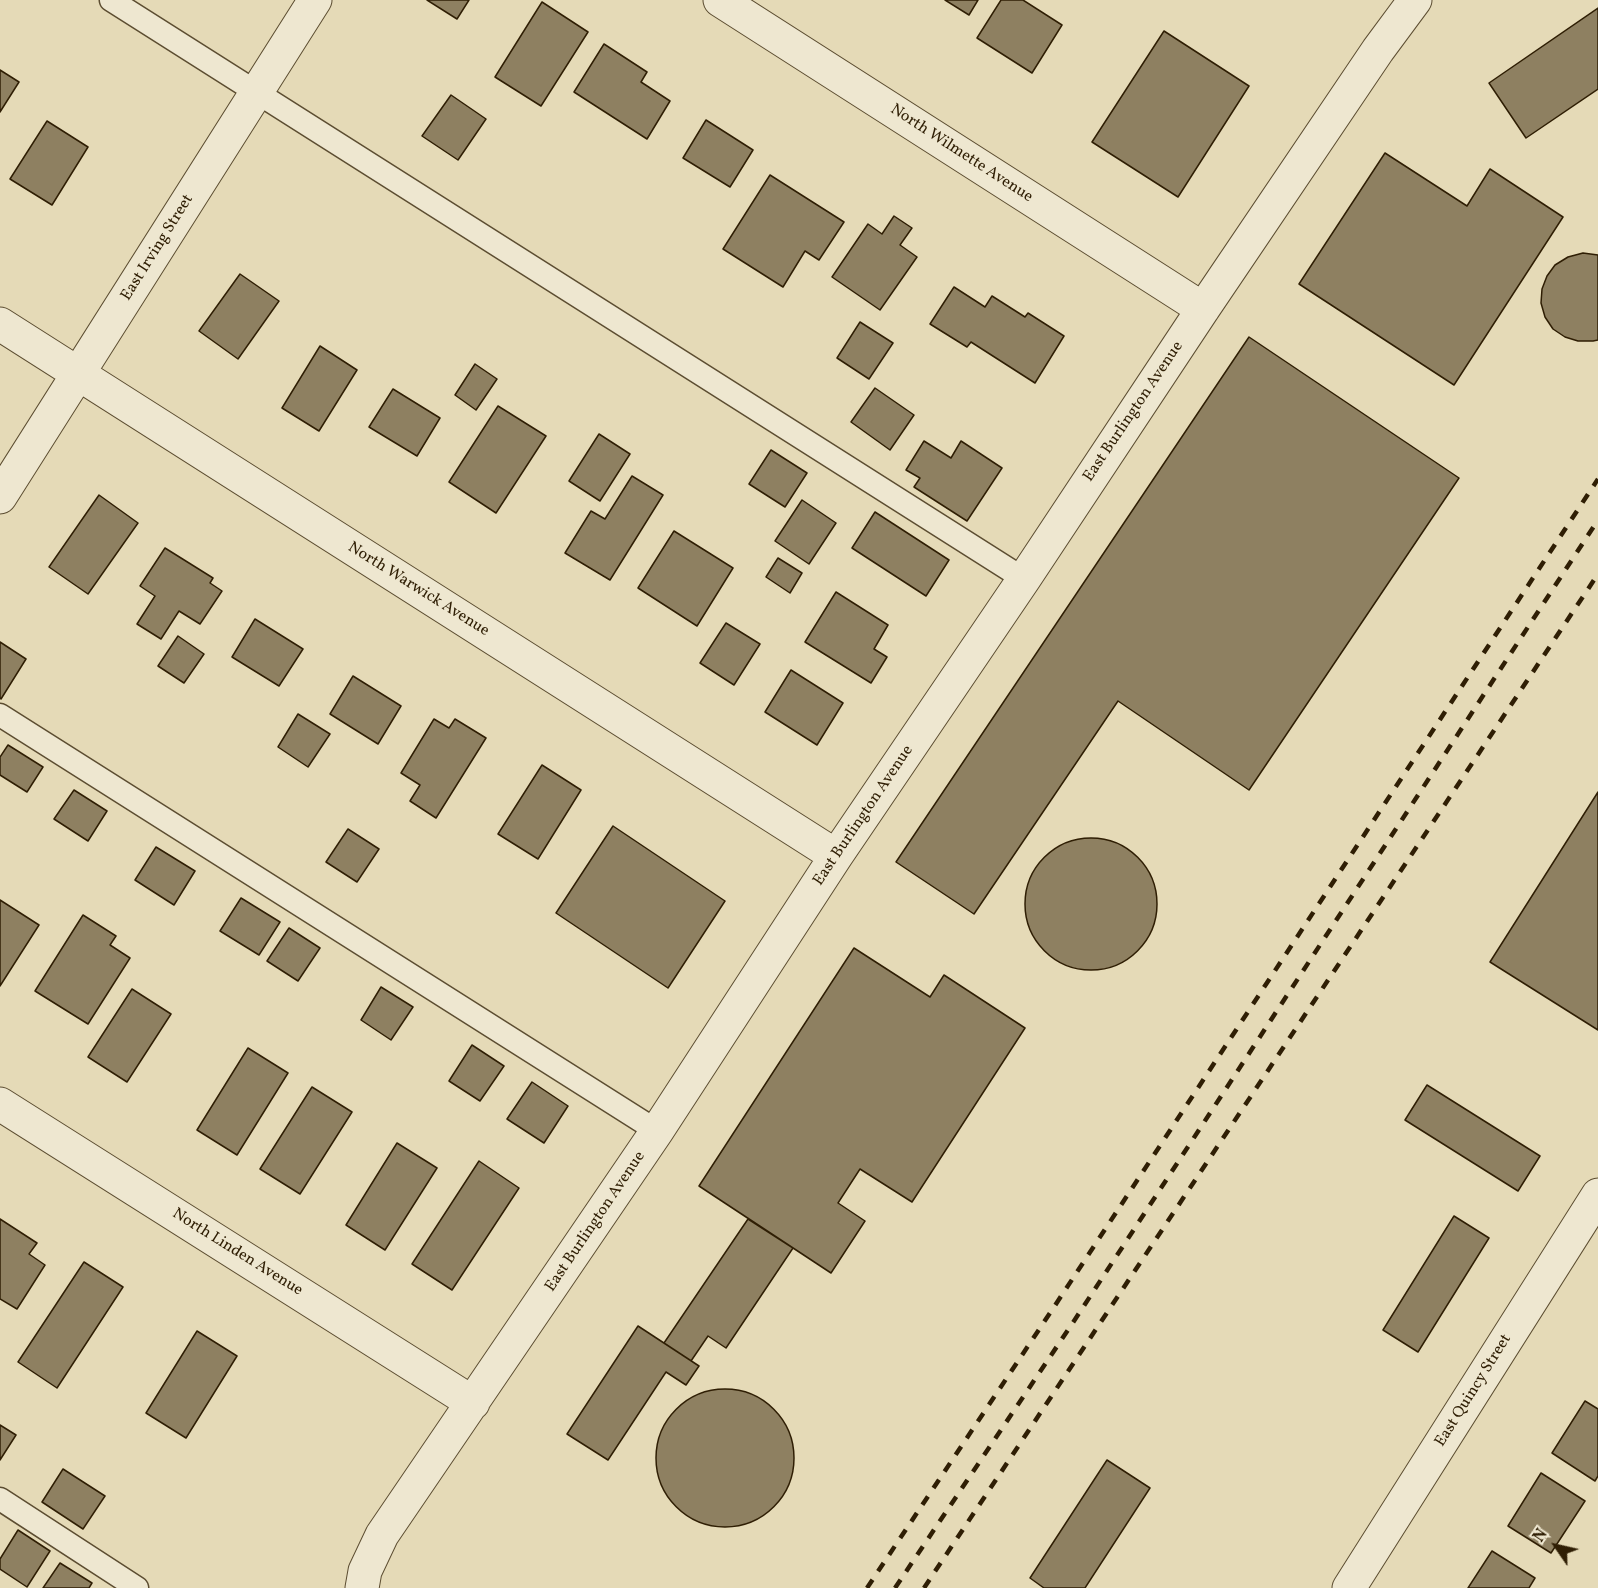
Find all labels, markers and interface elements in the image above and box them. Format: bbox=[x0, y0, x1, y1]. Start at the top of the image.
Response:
street label: North Wilmette Avenue bbox=[886, 101, 1036, 207]
street label: East Irving Street bbox=[118, 191, 198, 305]
street label: East Burlington Avenue bbox=[1080, 338, 1188, 486]
street label: North Warwick Avenue bbox=[344, 539, 492, 641]
street label: East Burlington Avenue bbox=[810, 742, 918, 890]
street label: East Burlington Avenue bbox=[542, 1148, 650, 1296]
street label: North Linden Avenue bbox=[168, 1205, 306, 1301]
street label: East Quincy Street bbox=[1432, 1331, 1516, 1451]
north arrow bbox=[1526, 1516, 1586, 1576]
text: N bbox=[1529, 1525, 1553, 1547]

